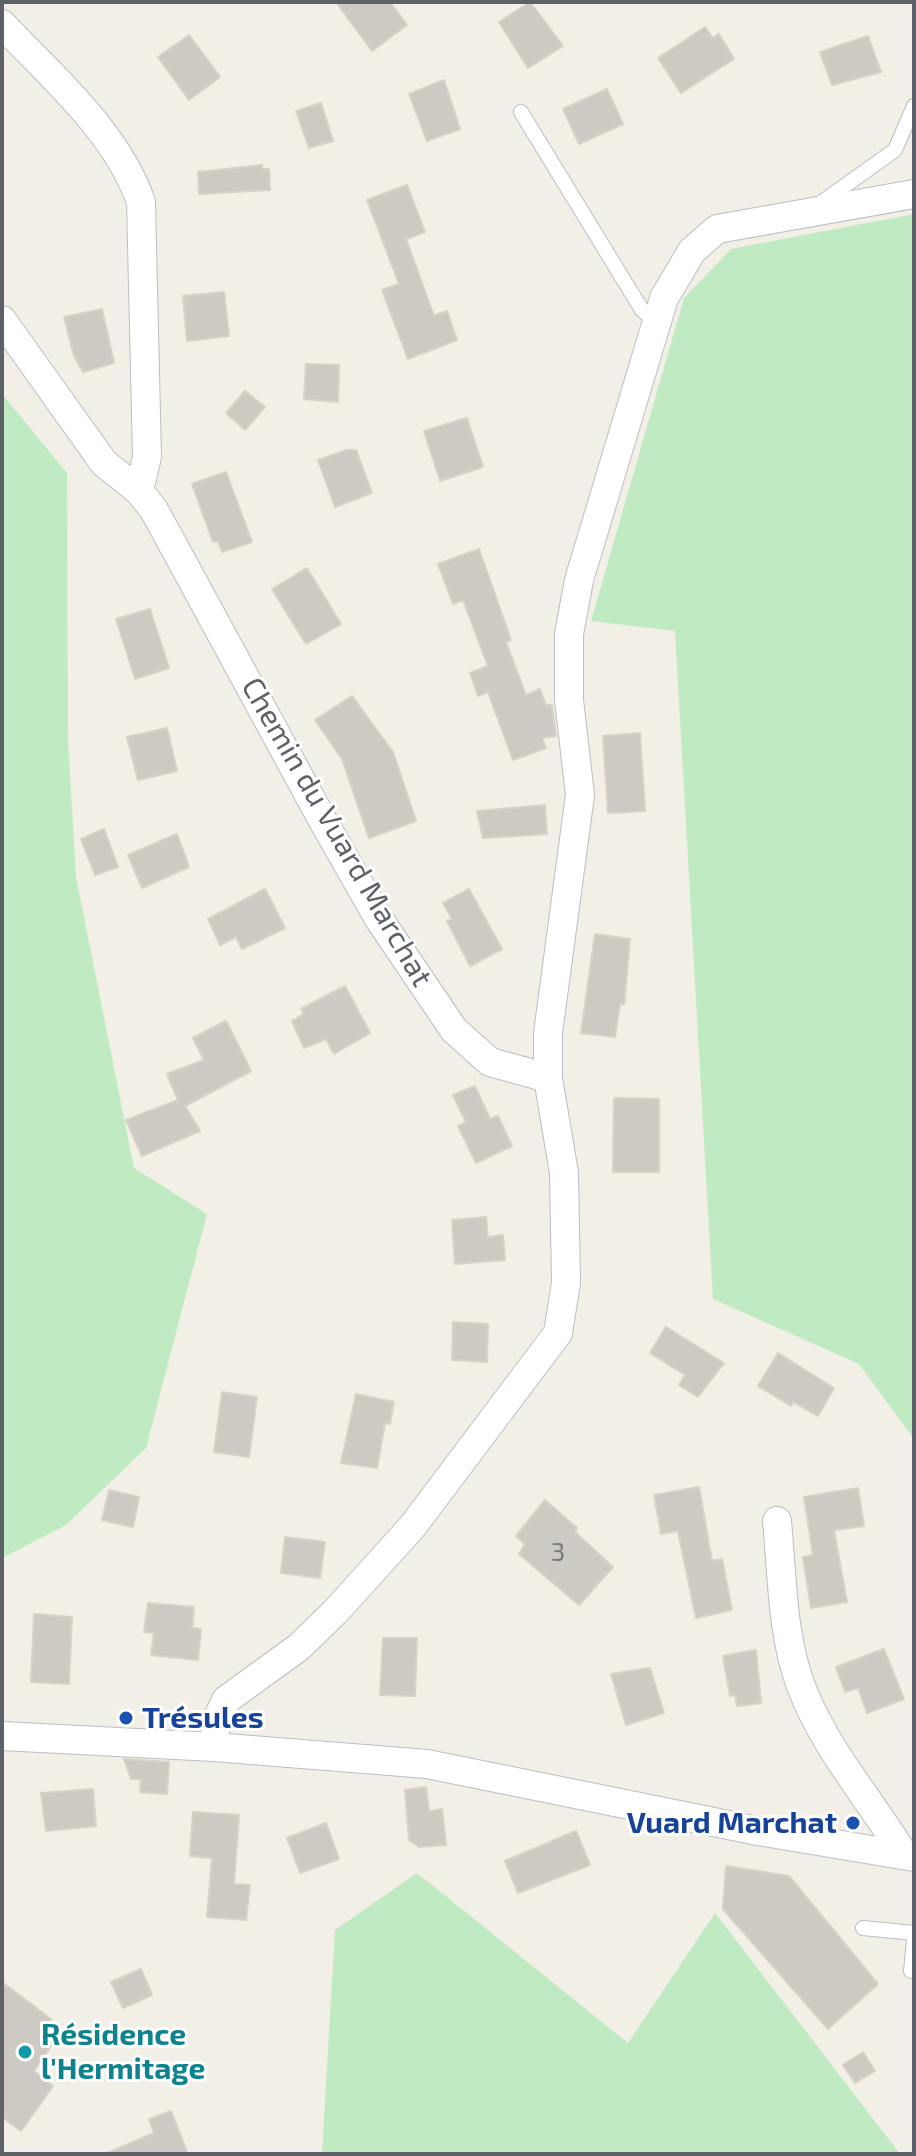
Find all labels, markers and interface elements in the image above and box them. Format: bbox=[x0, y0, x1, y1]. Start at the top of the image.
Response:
street label: Chemin du Vuard Marchat bbox=[234, 671, 440, 993]
house number: 3 bbox=[551, 1536, 565, 1568]
place label: Trésules bbox=[142, 1700, 264, 1736]
marker: Trésules bbox=[117, 1709, 135, 1727]
place label: Vuard Marchat bbox=[627, 1805, 837, 1841]
marker: Vuard Marchat bbox=[844, 1814, 862, 1832]
place label: Résidence l'Hermitage bbox=[41, 2017, 205, 2088]
marker: Résidence l'Hermitage bbox=[16, 2043, 34, 2061]

